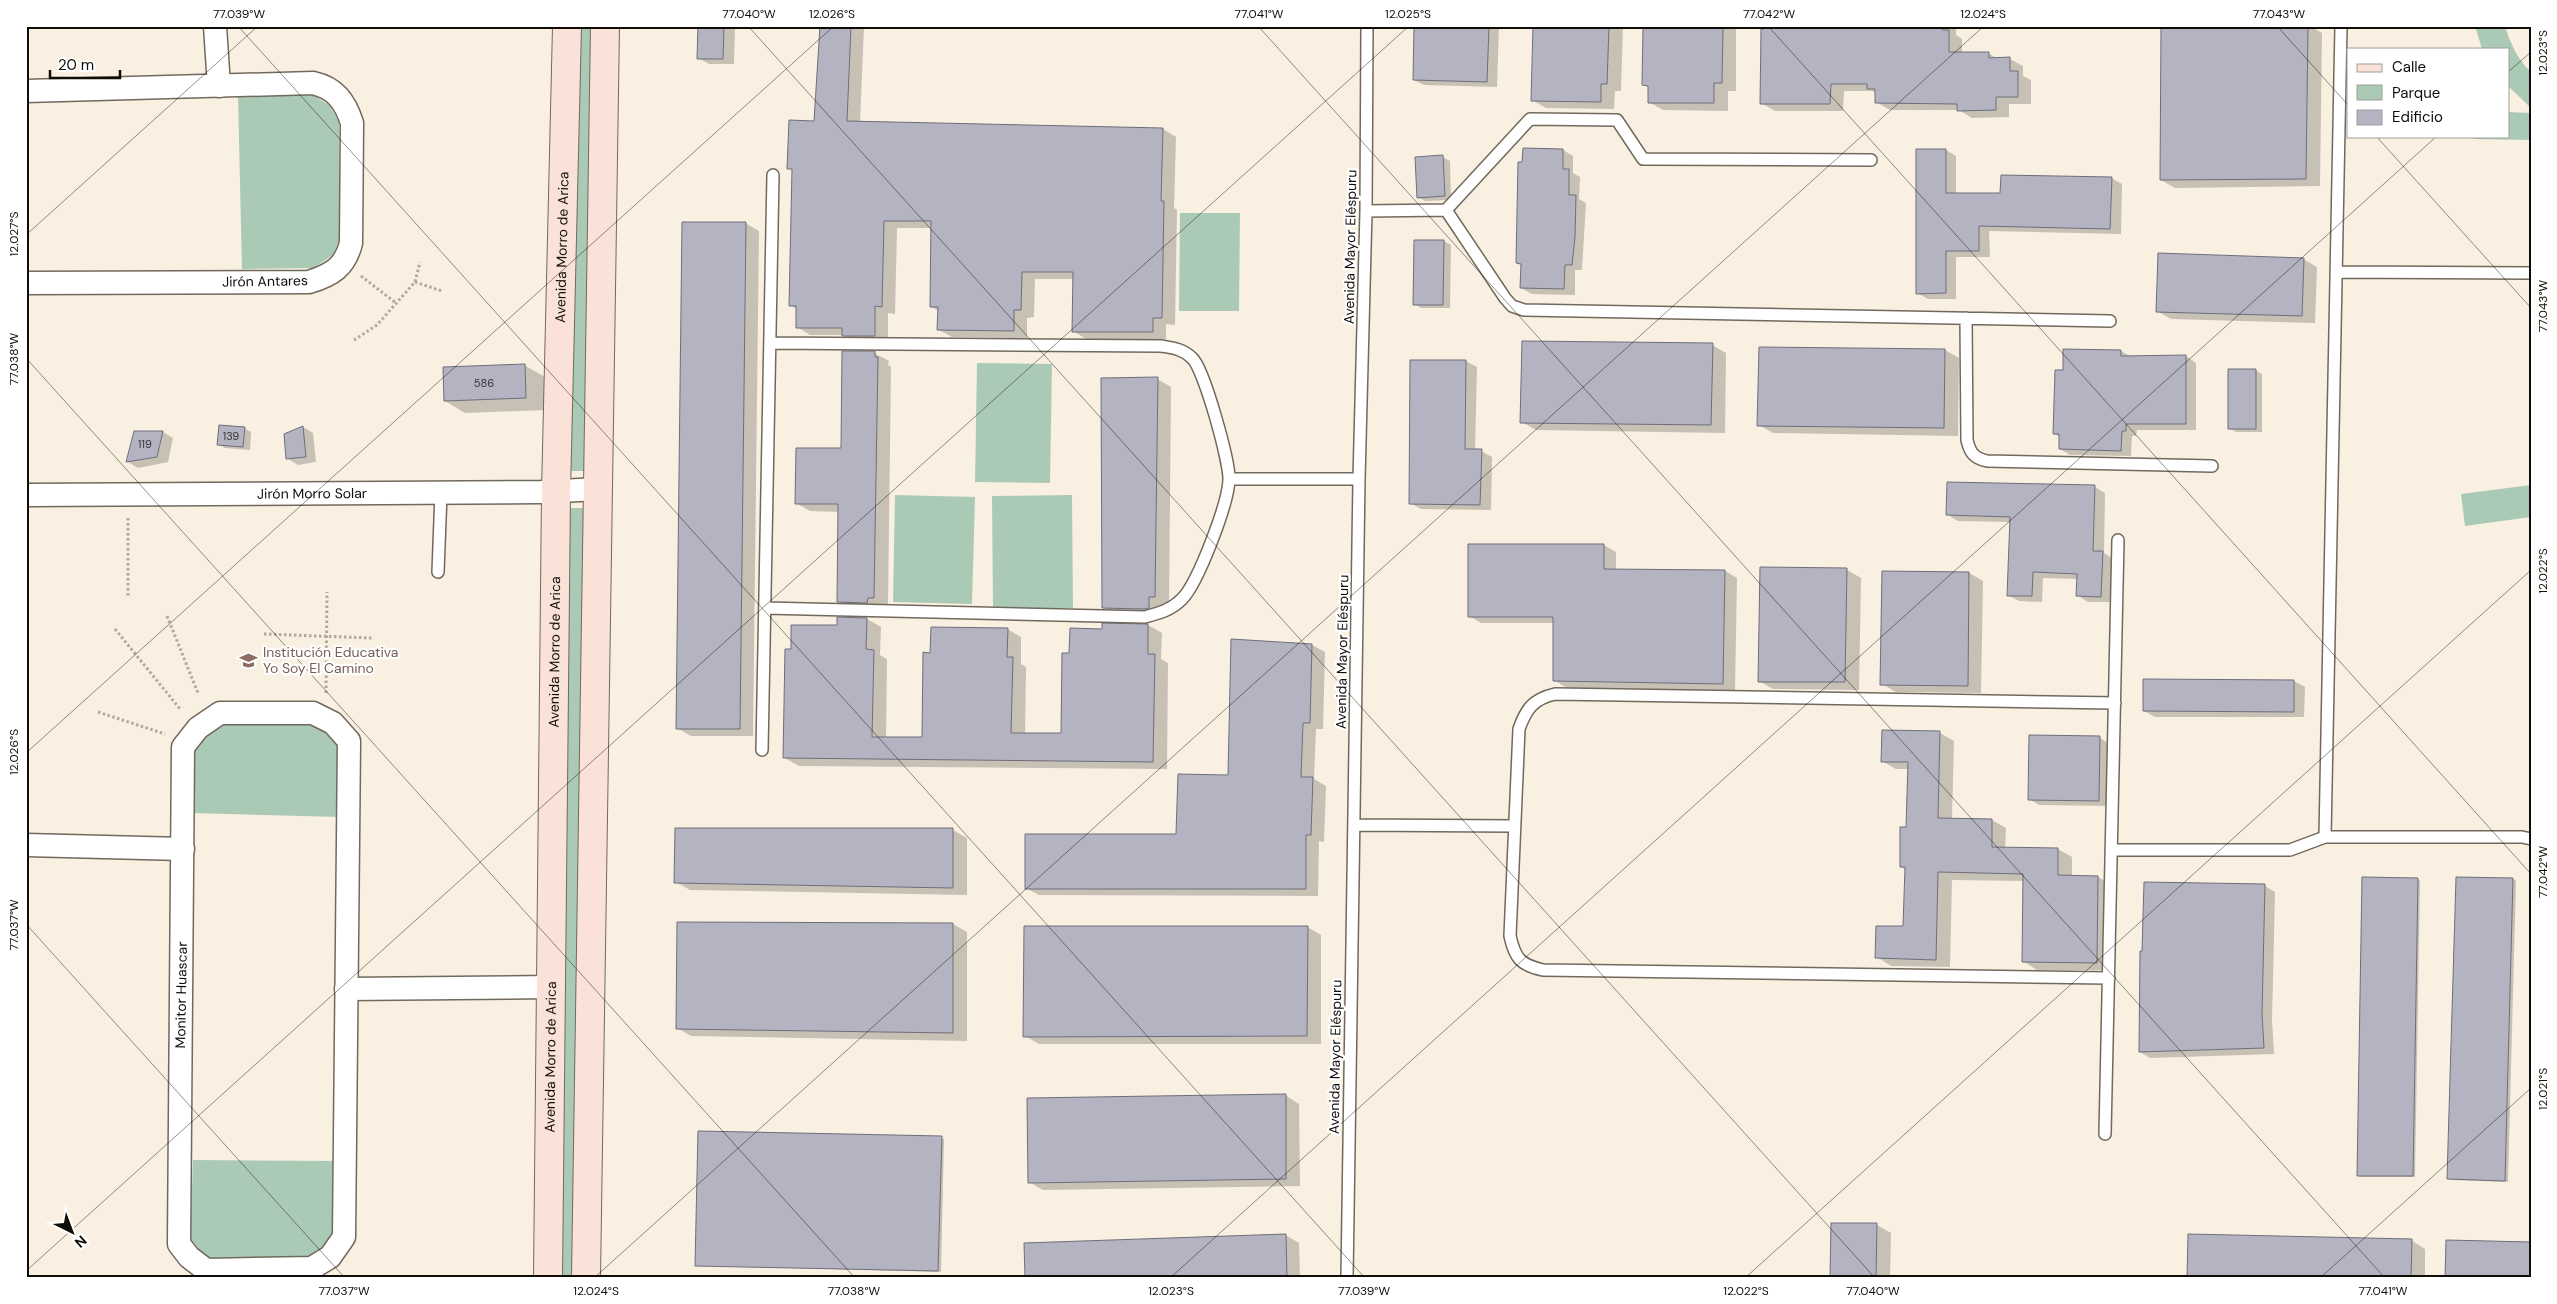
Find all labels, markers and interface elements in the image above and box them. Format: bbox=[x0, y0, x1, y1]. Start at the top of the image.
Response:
text: 77.039°W bbox=[213, 6, 265, 22]
text: 77.040°W bbox=[722, 6, 776, 22]
text: 12.026°S bbox=[809, 6, 855, 22]
text: 77.041°W bbox=[1235, 6, 1284, 22]
text: 12.025°S bbox=[1385, 6, 1431, 22]
text: 77.042°W bbox=[1743, 6, 1795, 22]
text: 12.024°S bbox=[1960, 6, 2006, 22]
text: 77.043°W bbox=[2253, 6, 2306, 22]
text: 12.023°S bbox=[2535, 30, 2551, 76]
scale bar bbox=[50, 48, 120, 80]
legend bbox=[2347, 48, 2510, 138]
text: 20 m bbox=[58, 55, 94, 75]
text: Calle bbox=[2392, 57, 2426, 77]
text: Parque bbox=[2392, 83, 2440, 103]
text: Edificio bbox=[2392, 107, 2443, 127]
street label: Avenida Mayor Eléspuru bbox=[1340, 170, 1360, 324]
street label: Avenida Morro de Arica bbox=[551, 171, 573, 323]
text: 12.027°S bbox=[6, 212, 22, 256]
street label: Jirón Antares bbox=[222, 271, 308, 291]
text: 77.043°W bbox=[2535, 279, 2551, 332]
text: 77.038°W bbox=[6, 332, 22, 385]
house number: 586 bbox=[474, 376, 494, 390]
house number: 139 bbox=[223, 429, 239, 443]
house number: 119 bbox=[138, 437, 152, 451]
street label: Jirón Morro Solar bbox=[257, 484, 367, 503]
text: 12.022°S bbox=[2535, 548, 2551, 594]
street label: Avenida Mayor Eléspuru bbox=[1332, 575, 1352, 729]
street label: Avenida Morro de Arica bbox=[545, 576, 564, 728]
place label: Institución Educativa Yo Soy El Camino bbox=[263, 643, 398, 677]
school or university icon: Institución Educativa Yo Soy El Camino bbox=[239, 650, 259, 670]
text: 12.026°S bbox=[6, 729, 22, 775]
text: 77.042°W bbox=[2535, 846, 2551, 898]
text: 77.037°W bbox=[6, 899, 22, 951]
street label: Monitor Huascar bbox=[171, 941, 191, 1049]
street label: Avenida Mayor Eléspuru bbox=[1325, 980, 1345, 1134]
street label: Avenida Morro de Arica bbox=[540, 981, 560, 1133]
text: 12.021°S bbox=[2535, 1068, 2551, 1110]
north arrow bbox=[48, 1206, 98, 1256]
text: N bbox=[71, 1232, 91, 1252]
text: 77.037°W bbox=[318, 1283, 370, 1299]
text: 12.024°S bbox=[573, 1283, 619, 1299]
text: 77.038°W bbox=[828, 1283, 881, 1299]
text: 12.023°S bbox=[1148, 1283, 1194, 1299]
text: 77.039°W bbox=[1338, 1283, 1390, 1299]
text: 12.022°S bbox=[1723, 1283, 1769, 1299]
text: 77.040°W bbox=[1846, 1283, 1900, 1299]
text: 77.041°W bbox=[2359, 1283, 2408, 1299]

